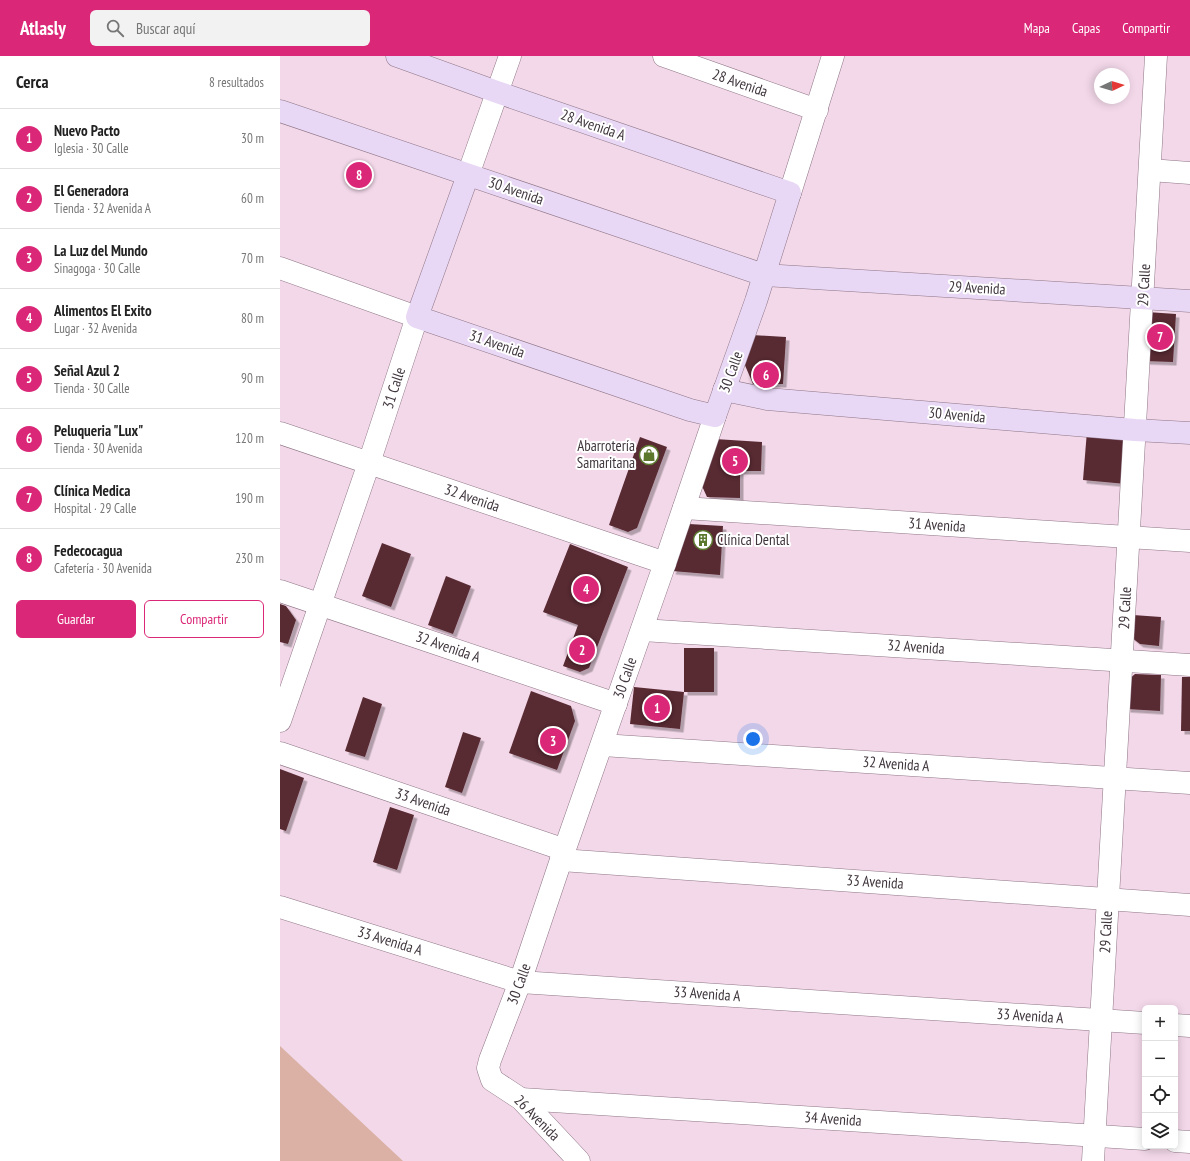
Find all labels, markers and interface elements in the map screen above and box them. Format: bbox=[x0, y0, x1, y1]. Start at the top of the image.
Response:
search box bbox=[90, 10, 370, 46]
text: Atlasly bbox=[20, 16, 66, 40]
icon: search bbox=[104, 17, 126, 39]
text: Buscar aquí bbox=[136, 19, 195, 38]
text: Mapa bbox=[1024, 19, 1050, 37]
text: Capas bbox=[1072, 19, 1100, 37]
text: Compartir bbox=[1122, 19, 1170, 37]
street label: 28 Avenida bbox=[710, 64, 770, 101]
north arrow bbox=[1094, 68, 1130, 104]
text: Cerca bbox=[16, 71, 49, 93]
text: 8 resultados bbox=[209, 74, 264, 91]
street label: 28 Avenida A bbox=[558, 105, 629, 145]
text: Nuevo Pacto bbox=[54, 121, 120, 140]
text: 1 bbox=[26, 130, 32, 147]
text: 30 m bbox=[241, 130, 264, 147]
text: Iglesia · 30 Calle bbox=[54, 140, 129, 157]
pin: 8 bbox=[346, 160, 372, 190]
street label: 30 Avenida bbox=[486, 172, 546, 209]
text: El Generadora bbox=[54, 181, 129, 200]
text: 2 bbox=[26, 190, 32, 207]
text: 60 m bbox=[241, 190, 264, 207]
text: Tienda · 32 Avenida A bbox=[54, 200, 151, 217]
text: La Luz del Mundo bbox=[54, 241, 148, 260]
text: 3 bbox=[26, 250, 32, 267]
text: 70 m bbox=[241, 250, 264, 267]
text: Sinagoga · 30 Calle bbox=[54, 260, 141, 277]
street label: 29 Calle bbox=[1133, 263, 1154, 307]
street label: 29 Avenida bbox=[948, 277, 1006, 298]
text: Alimentos El Exito bbox=[54, 301, 152, 320]
text: 4 bbox=[26, 310, 32, 327]
text: 80 m bbox=[241, 310, 264, 327]
text: Lugar · 32 Avenida bbox=[54, 320, 137, 337]
pin: 7 bbox=[1147, 322, 1173, 352]
street label: 31 Avenida bbox=[467, 325, 527, 362]
street label: 30 Calle bbox=[714, 349, 747, 395]
pin: 6 bbox=[753, 360, 779, 390]
text: Señal Azul 2 bbox=[54, 361, 120, 380]
street label: 31 Calle bbox=[378, 365, 409, 411]
text: 5 bbox=[26, 370, 32, 387]
text: 90 m bbox=[241, 370, 264, 387]
text: Tienda · 30 Calle bbox=[54, 380, 130, 397]
street label: 30 Avenida bbox=[928, 403, 986, 426]
text: Peluqueria "Lux" bbox=[54, 421, 143, 440]
text: 6 bbox=[26, 430, 32, 447]
text: 120 m bbox=[235, 430, 264, 447]
place label: Abarrotería Samaritana bbox=[577, 436, 635, 472]
text: Tienda · 30 Avenida bbox=[54, 440, 142, 457]
shop icon: Abarrotería Samaritana bbox=[638, 444, 660, 466]
pin: 5 bbox=[722, 446, 748, 476]
street label: 32 Avenida bbox=[442, 479, 502, 516]
text: Clínica Medica bbox=[54, 481, 130, 500]
text: 7 bbox=[26, 490, 32, 507]
text: 190 m bbox=[235, 490, 264, 507]
text: Hospital · 29 Calle bbox=[54, 500, 136, 517]
street label: 31 Avenida bbox=[908, 513, 966, 536]
building icon: Clínica Dental bbox=[692, 529, 714, 551]
place label: Clínica Dental bbox=[717, 530, 790, 549]
text: Fedecocagua bbox=[54, 541, 123, 560]
text: 8 bbox=[26, 550, 32, 567]
text: 230 m bbox=[235, 550, 264, 567]
text: Cafetería · 30 Avenida bbox=[54, 560, 152, 577]
pin: 4 bbox=[573, 574, 599, 604]
street label: 29 Calle bbox=[1114, 586, 1135, 630]
button: Guardar bbox=[16, 600, 136, 638]
button: Compartir bbox=[144, 600, 264, 638]
street label: 32 Avenida A bbox=[413, 627, 484, 667]
pin: 2 bbox=[569, 635, 595, 665]
street label: 32 Avenida bbox=[887, 635, 945, 658]
street label: 30 Calle bbox=[609, 655, 640, 701]
pin: 1 bbox=[644, 693, 670, 723]
pin: 3 bbox=[540, 726, 566, 756]
your location bbox=[743, 729, 763, 749]
street label: 32 Avenida A bbox=[862, 752, 931, 775]
street label: 33 Avenida bbox=[393, 783, 453, 820]
street label: 33 Avenida bbox=[846, 870, 904, 893]
street label: 29 Calle bbox=[1095, 910, 1116, 954]
street label: 33 Avenida A bbox=[355, 922, 426, 960]
street label: 30 Calle bbox=[502, 961, 535, 1007]
street label: 33 Avenida A bbox=[673, 982, 742, 1005]
street label: 33 Avenida A bbox=[996, 1004, 1065, 1027]
map controls bbox=[1142, 1005, 1178, 1149]
button: + bbox=[1142, 1005, 1178, 1041]
button: − bbox=[1142, 1041, 1178, 1077]
button: locate bbox=[1142, 1077, 1178, 1113]
street label: 26 Avenida bbox=[510, 1091, 564, 1145]
street label: 34 Avenida bbox=[804, 1107, 862, 1130]
button: layers bbox=[1142, 1113, 1178, 1149]

